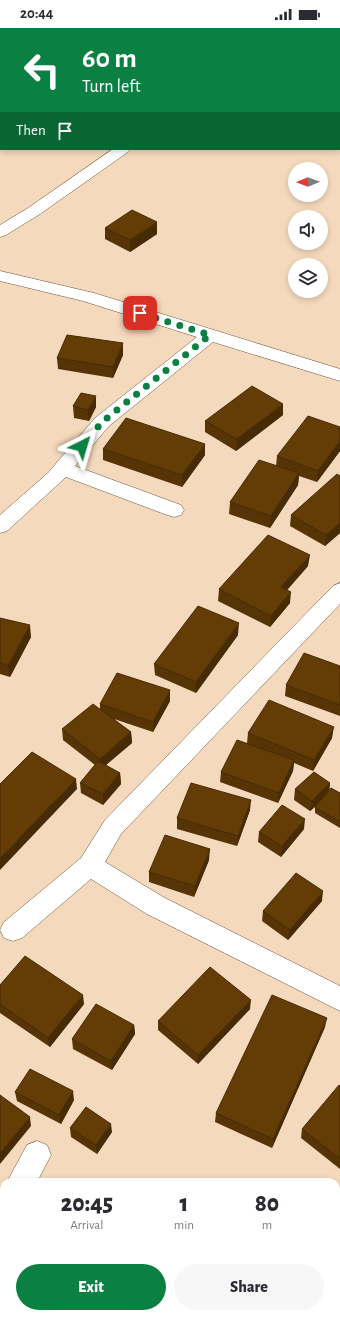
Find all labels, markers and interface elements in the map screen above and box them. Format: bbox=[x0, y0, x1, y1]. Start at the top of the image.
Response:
text: 20:44 bbox=[20, 6, 53, 21]
icon: left bbox=[16, 44, 68, 96]
text: 60 m bbox=[82, 45, 137, 73]
text: Turn left bbox=[82, 78, 141, 96]
icon: arrive bbox=[54, 120, 76, 142]
text: Then bbox=[16, 123, 46, 138]
north arrow bbox=[288, 162, 328, 202]
map controls bbox=[288, 162, 328, 298]
button: sound bbox=[288, 210, 328, 250]
button: layers bbox=[288, 258, 328, 298]
pin bbox=[123, 296, 157, 330]
icon: arrive bbox=[129, 302, 151, 324]
position arrow bbox=[61, 425, 103, 467]
text: 20:45 bbox=[61, 1192, 113, 1216]
text: 1 bbox=[179, 1192, 188, 1216]
text: 80 bbox=[255, 1192, 279, 1216]
text: Arrival bbox=[70, 1219, 104, 1232]
text: min bbox=[174, 1219, 194, 1232]
text: m bbox=[262, 1219, 272, 1232]
button: Exit bbox=[16, 1264, 166, 1310]
button: Share bbox=[174, 1264, 324, 1310]

